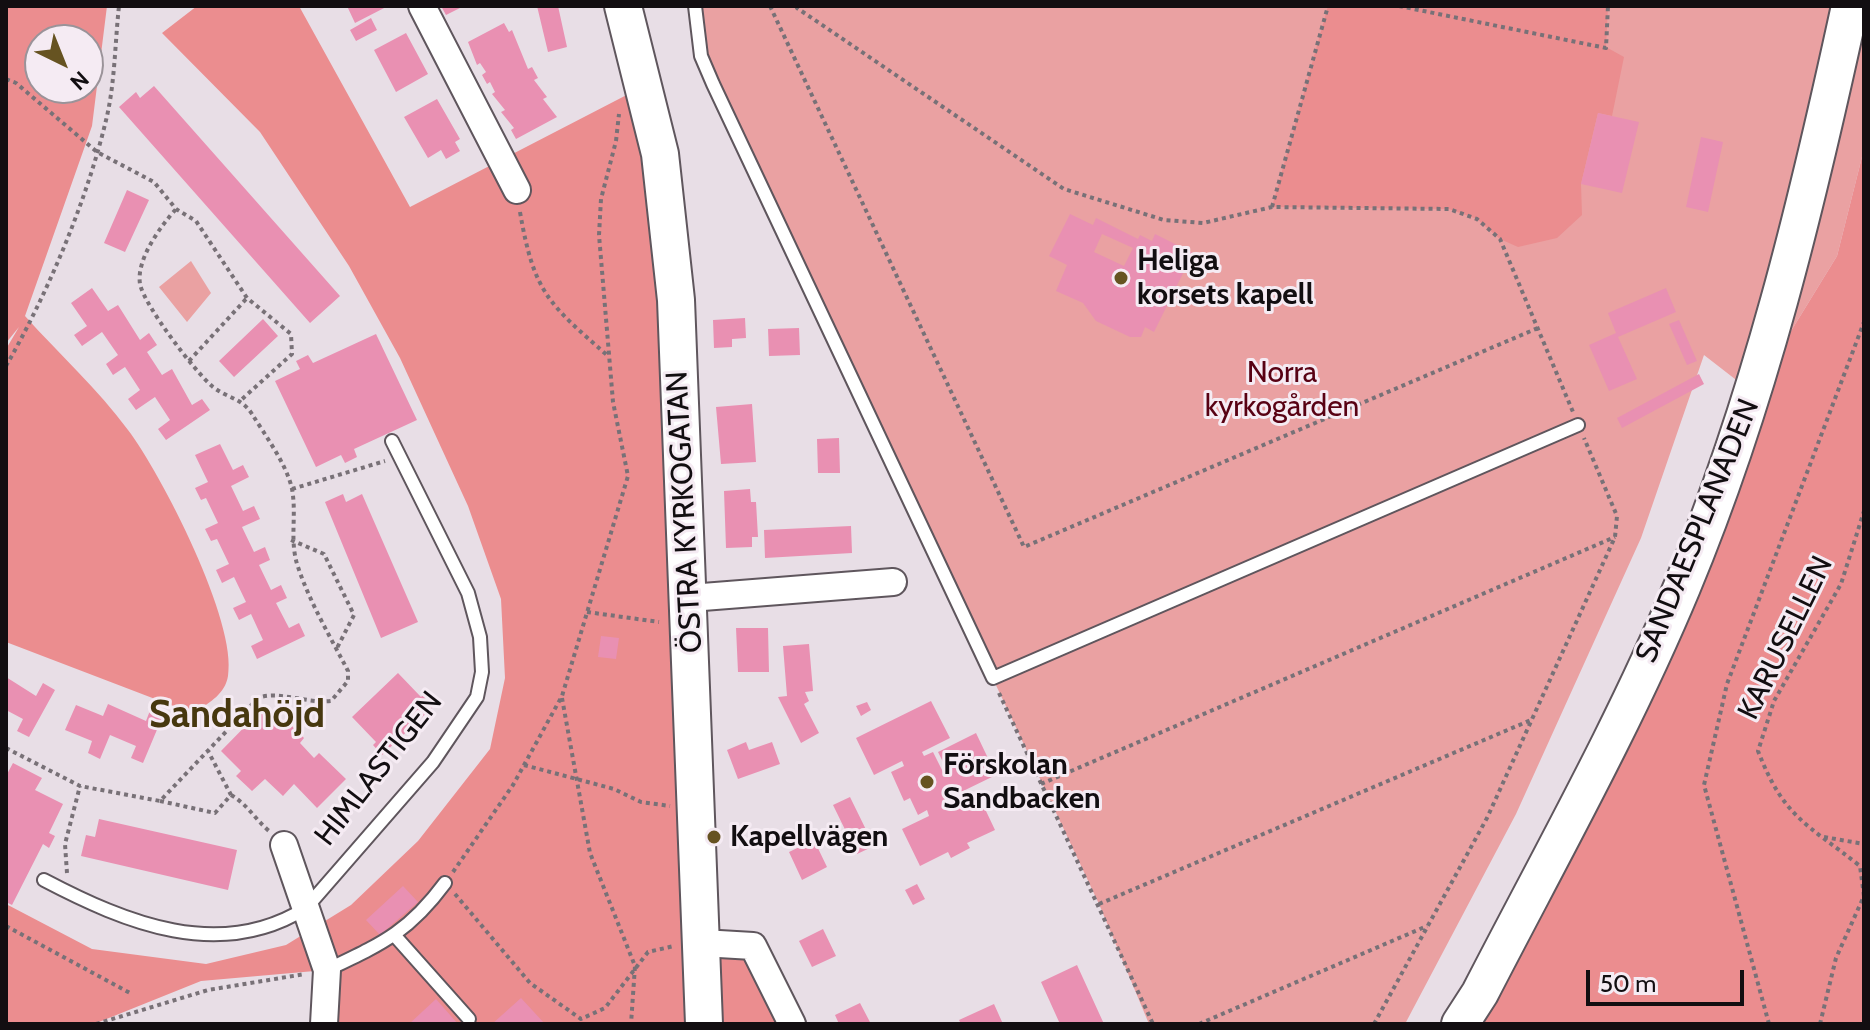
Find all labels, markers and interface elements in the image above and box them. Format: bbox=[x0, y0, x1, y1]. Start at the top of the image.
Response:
north arrow bbox=[24, 24, 104, 104]
text: N bbox=[64, 65, 94, 96]
place label: Heliga korsets kapell bbox=[1137, 243, 1314, 314]
marker: Heliga korsets kapell bbox=[1112, 269, 1130, 287]
park label: Norra kyrkogården bbox=[1205, 355, 1359, 426]
street label: ÖSTRA KYRKOGATAN bbox=[660, 370, 710, 654]
street label: SANDAESPLANADEN bbox=[1629, 394, 1767, 668]
street label: KARUSELLEN bbox=[1731, 550, 1841, 726]
street label: HIMLASTIGEN bbox=[308, 685, 450, 853]
district label: Sandahöjd bbox=[149, 693, 325, 739]
place label: Förskolan Sandbacken bbox=[943, 747, 1101, 818]
marker: Förskolan Sandbacken bbox=[918, 773, 936, 791]
place label: Kapellvägen bbox=[730, 819, 888, 855]
marker: Kapellvägen bbox=[705, 828, 723, 846]
scale bar bbox=[1590, 954, 1748, 1004]
text: 50 m bbox=[1600, 969, 1656, 998]

